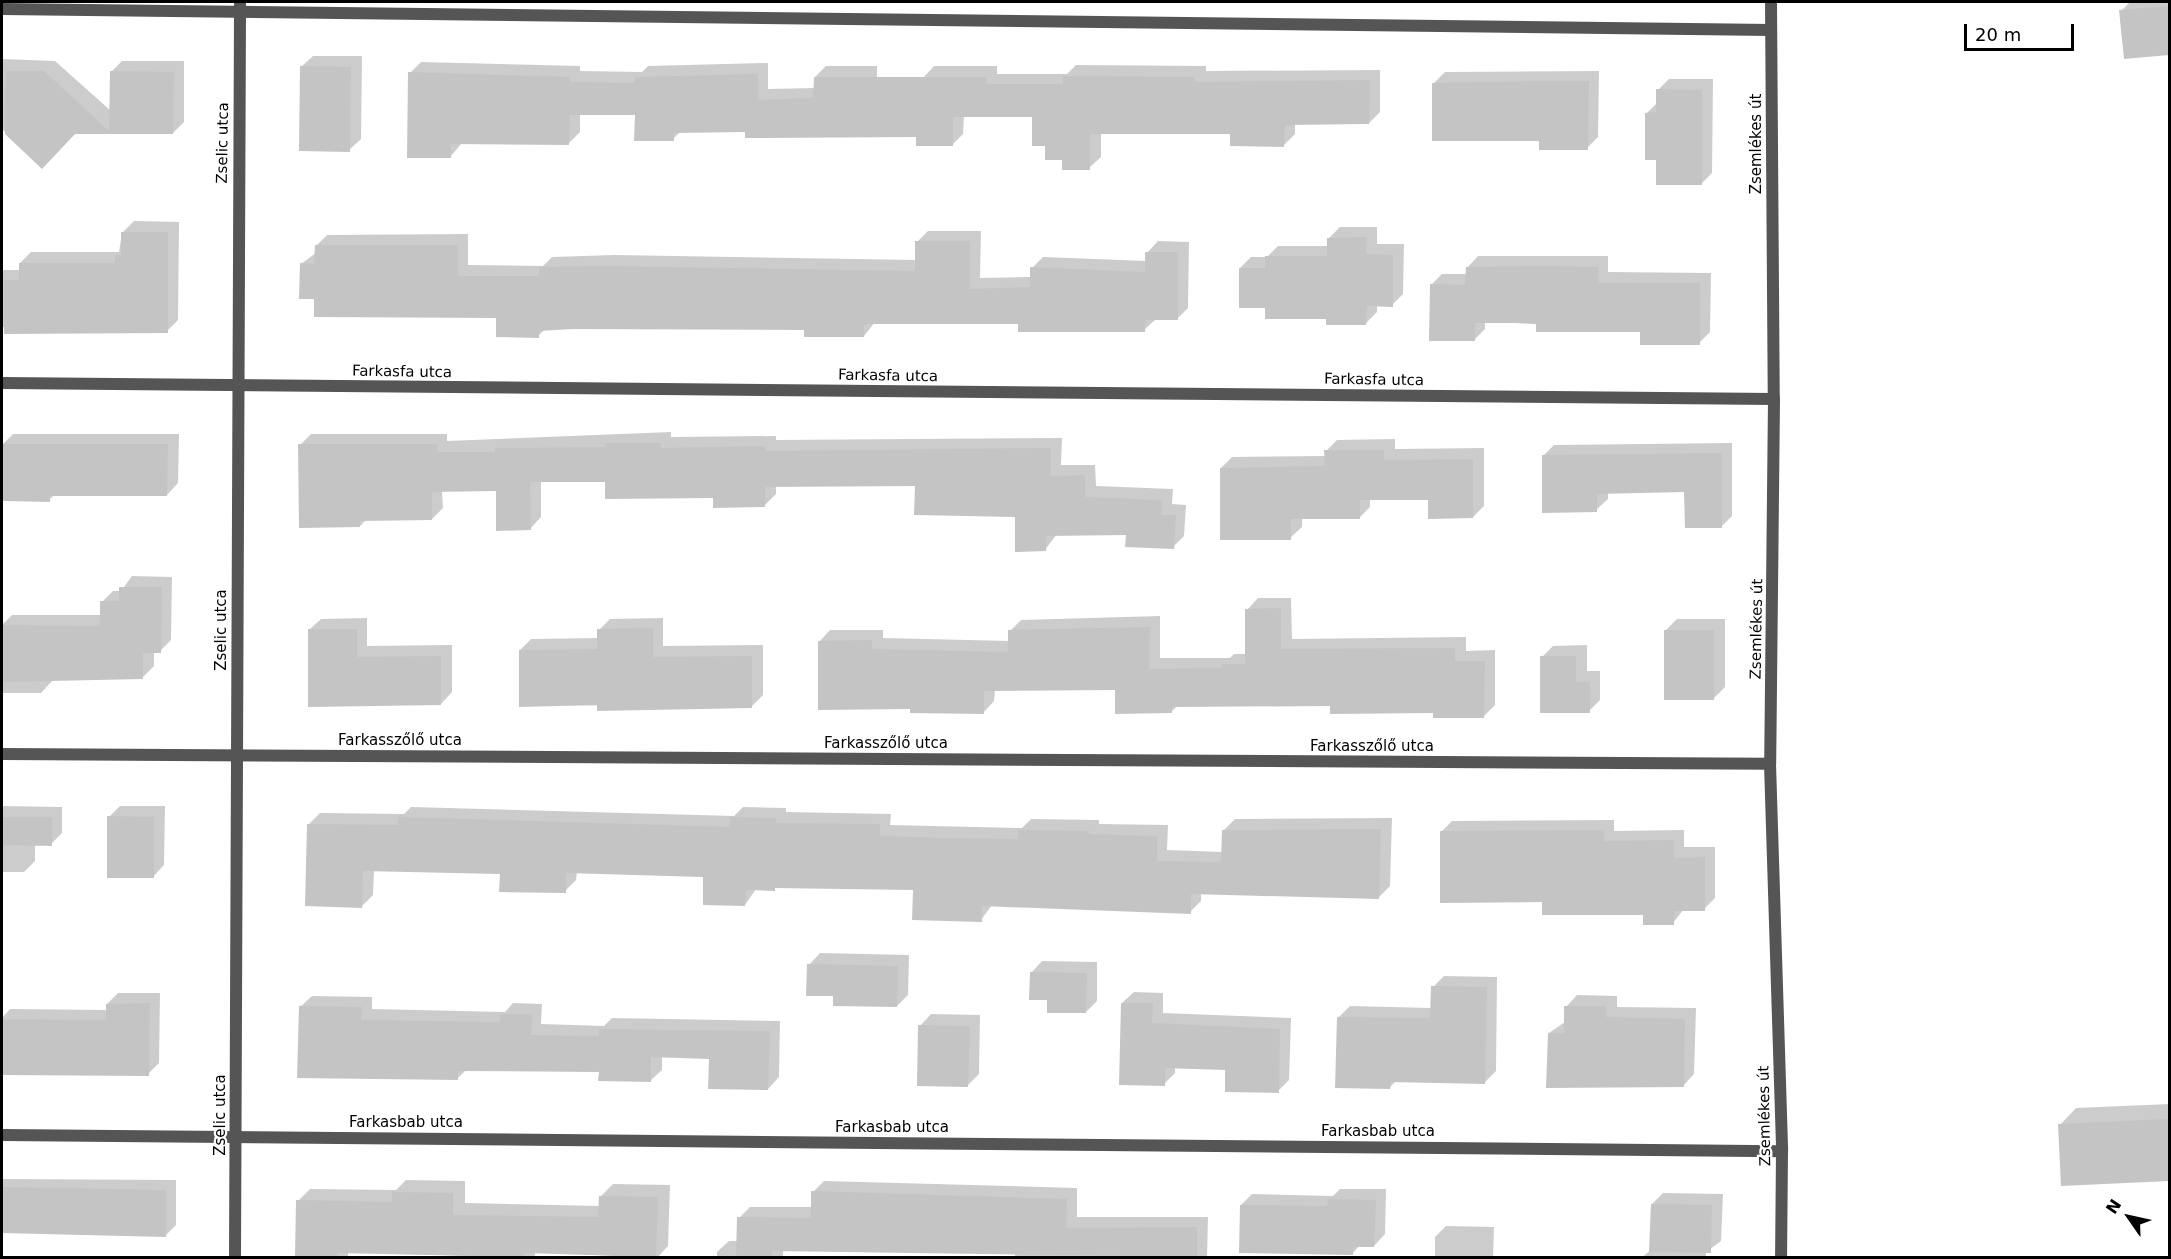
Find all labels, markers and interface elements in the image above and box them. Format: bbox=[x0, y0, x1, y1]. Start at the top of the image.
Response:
scale bar bbox=[1967, 12, 2076, 50]
text: 20 m bbox=[1975, 24, 2021, 45]
street label: Zsemlékes út bbox=[1748, 94, 1766, 194]
street label: Zselic utca bbox=[213, 102, 233, 184]
street label: Farkasfa utca bbox=[352, 362, 452, 382]
street label: Farkasfa utca bbox=[838, 366, 938, 386]
street label: Farkasfa utca bbox=[1324, 370, 1424, 390]
street label: Zsemlékes út bbox=[1747, 579, 1767, 679]
street label: Zselic utca bbox=[213, 589, 231, 671]
street label: Farkasszőlő utca bbox=[338, 732, 462, 750]
street label: Farkasszőlő utca bbox=[824, 735, 948, 753]
street label: Farkasszőlő utca bbox=[1310, 738, 1434, 756]
street label: Zsemlékes út bbox=[1755, 1066, 1775, 1166]
street label: Zselic utca bbox=[212, 1074, 230, 1156]
street label: Farkasbab utca bbox=[349, 1114, 463, 1132]
street label: Farkasbab utca bbox=[835, 1119, 949, 1137]
street label: Farkasbab utca bbox=[1321, 1123, 1435, 1141]
north arrow bbox=[2099, 1187, 2159, 1247]
text: N bbox=[2102, 1196, 2125, 1218]

